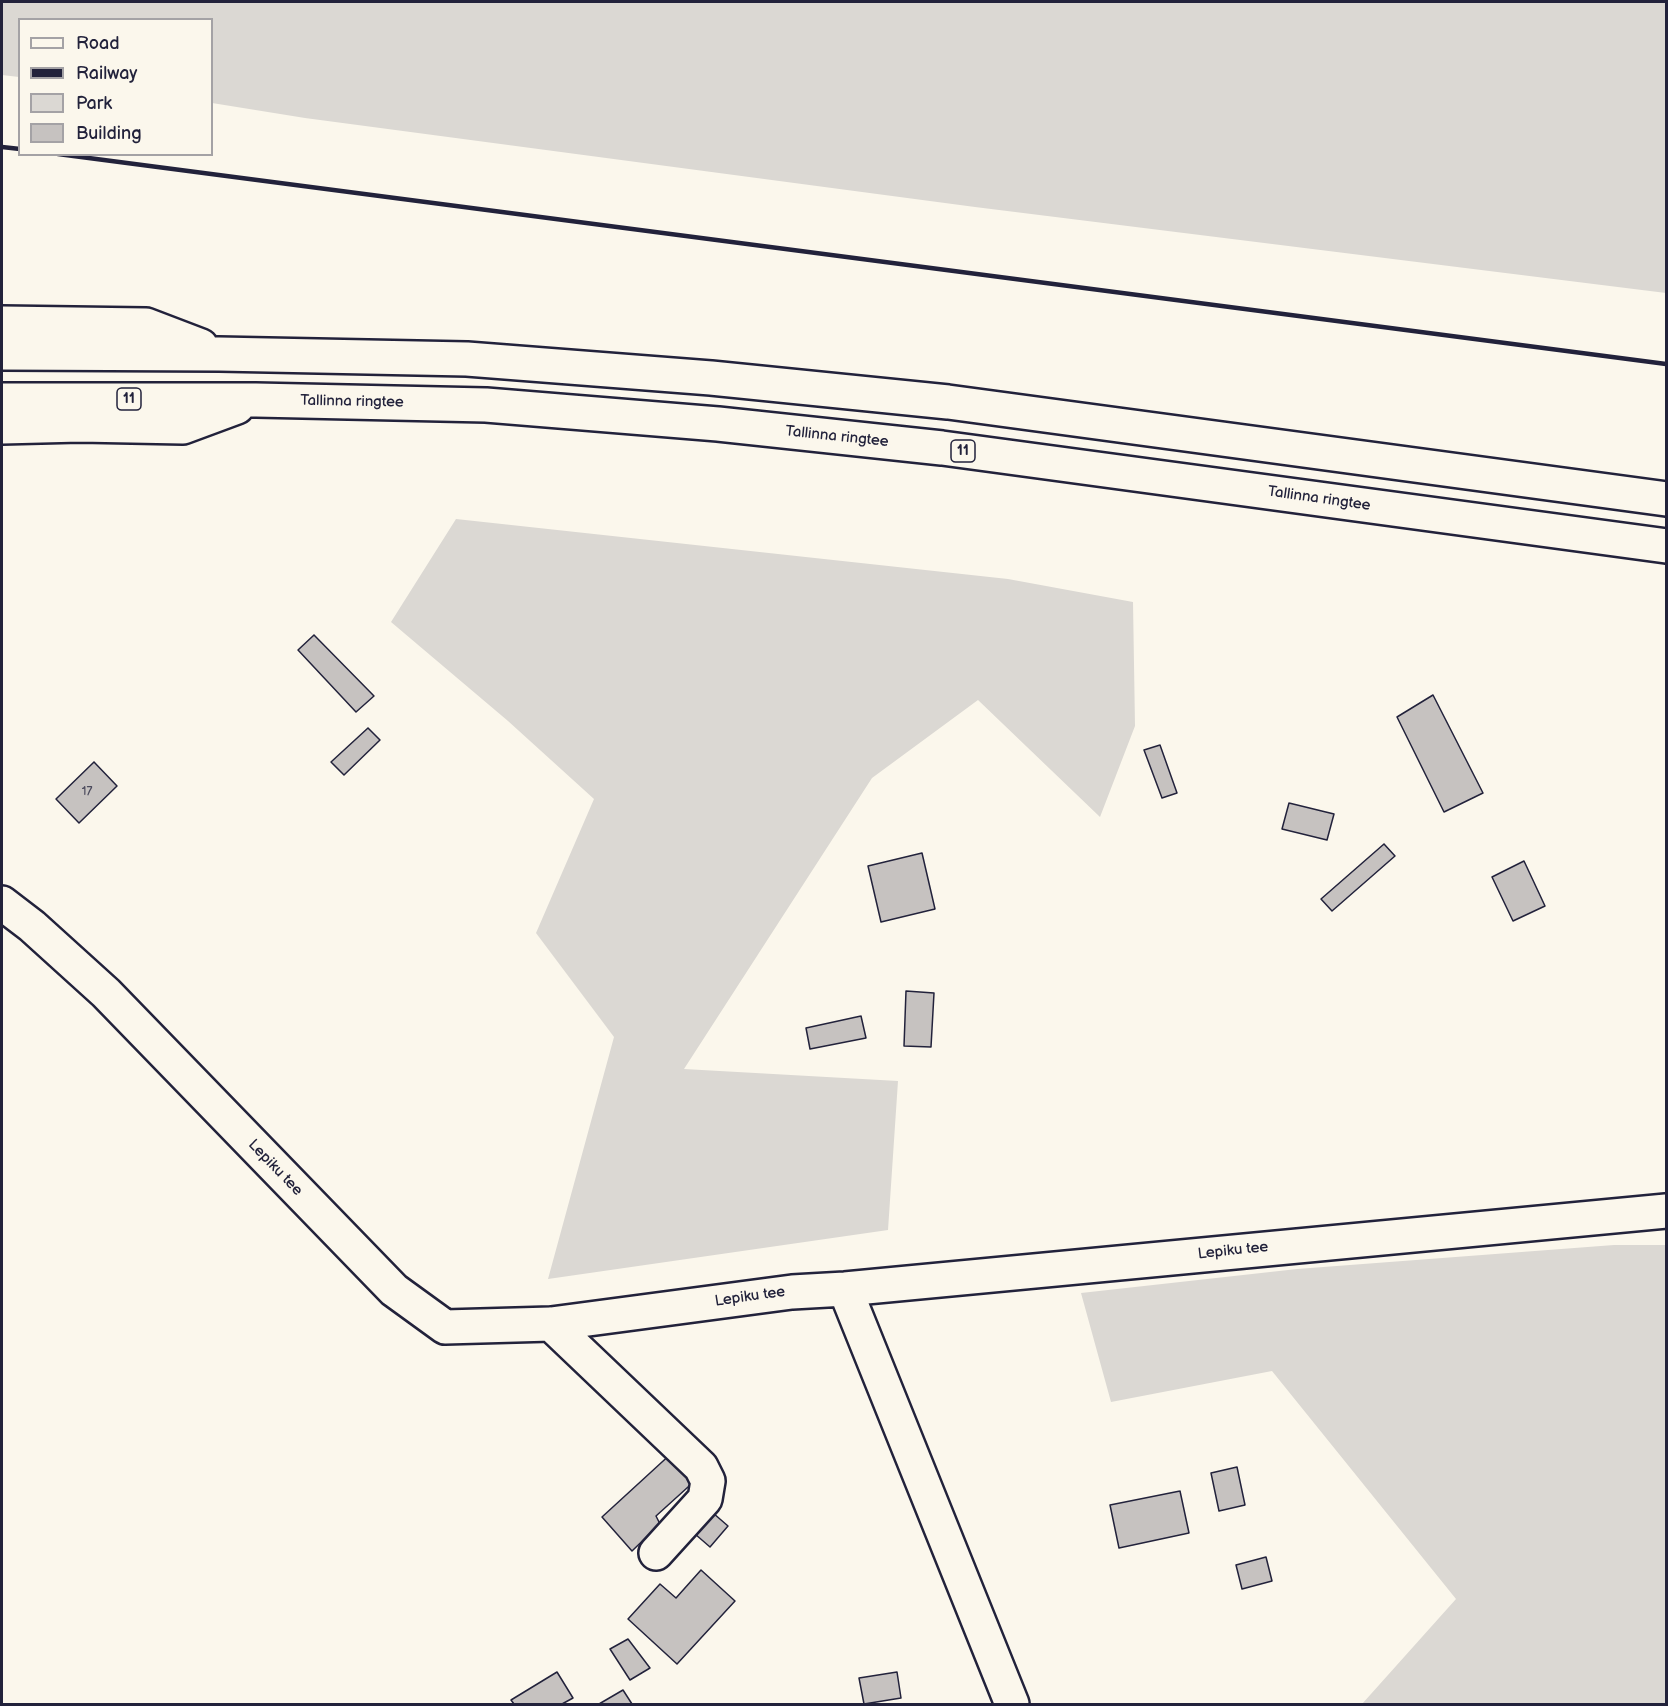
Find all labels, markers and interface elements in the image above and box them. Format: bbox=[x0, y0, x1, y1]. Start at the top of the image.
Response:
legend bbox=[18, 18, 213, 156]
text: Road bbox=[76, 33, 120, 54]
text: Railway bbox=[76, 63, 138, 84]
text: Park bbox=[76, 93, 112, 114]
text: Building bbox=[76, 123, 142, 144]
road number: 11 bbox=[117, 388, 141, 410]
street label: Tallinna ringtee bbox=[300, 392, 404, 412]
street label: Tallinna ringtee bbox=[785, 423, 889, 451]
road number: 11 bbox=[951, 440, 975, 462]
street label: Tallinna ringtee bbox=[1266, 483, 1372, 515]
house number: 17 bbox=[82, 785, 92, 799]
street label: Lepiku tee bbox=[244, 1136, 306, 1200]
street label: Lepiku tee bbox=[1197, 1238, 1269, 1264]
street label: Lepiku tee bbox=[714, 1283, 786, 1311]

